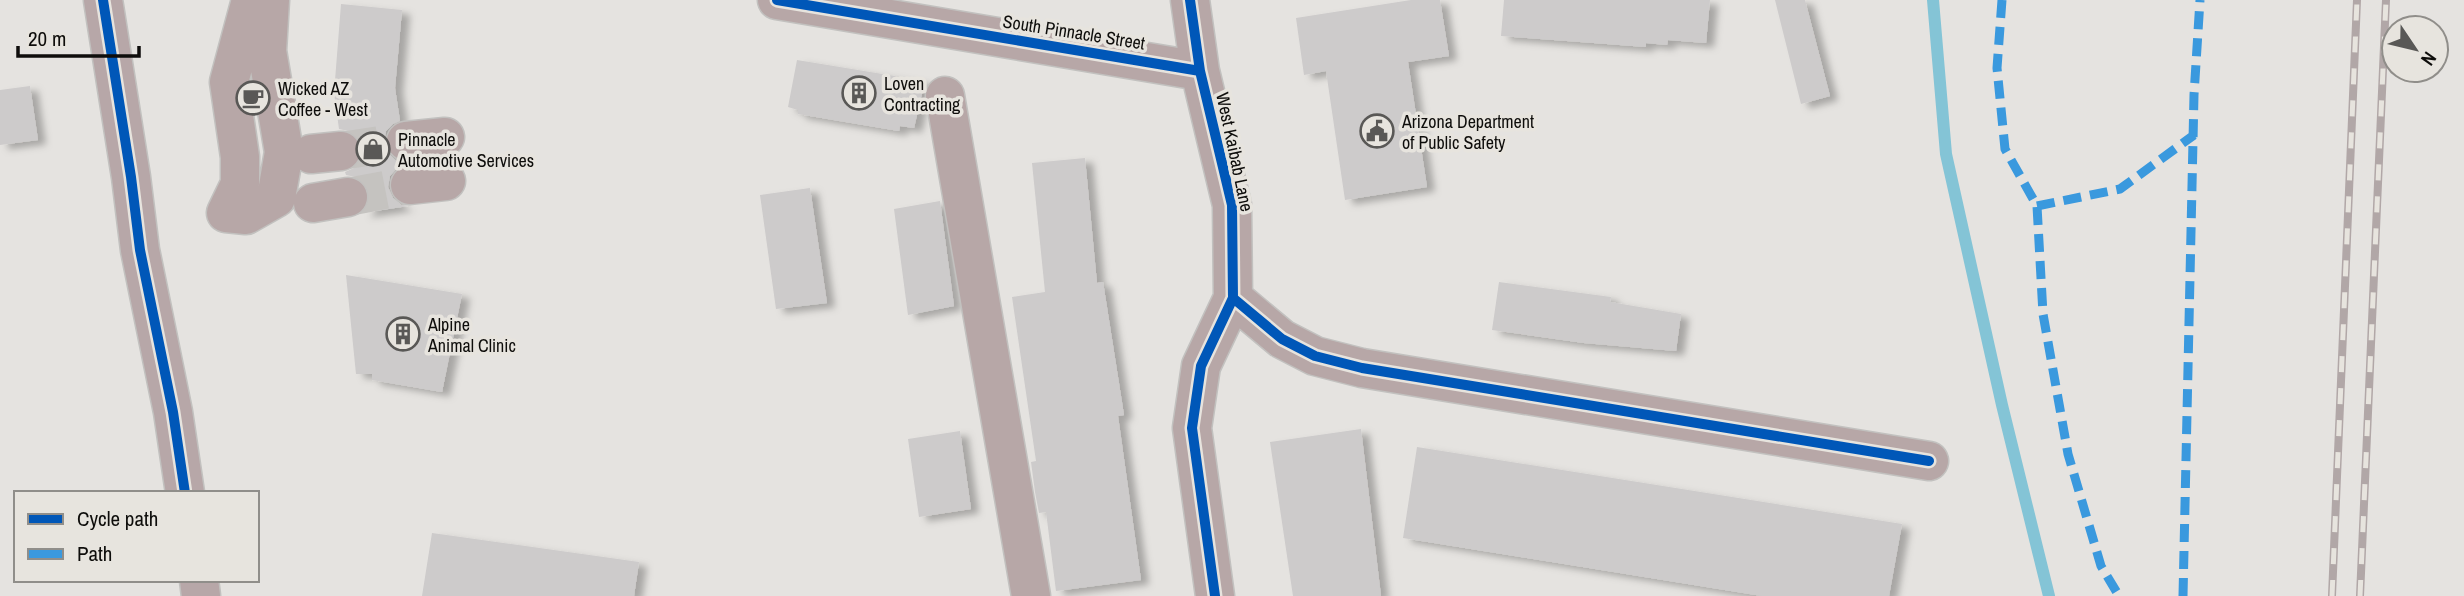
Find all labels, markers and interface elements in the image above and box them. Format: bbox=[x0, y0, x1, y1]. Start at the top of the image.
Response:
street label: South Pinnacle Street bbox=[1001, 8, 1147, 56]
scale bar bbox=[18, 14, 138, 58]
north arrow bbox=[2380, 14, 2450, 84]
text: 20 m bbox=[28, 24, 66, 53]
text: N bbox=[2415, 47, 2443, 71]
place label: Loven Contracting bbox=[884, 71, 961, 117]
building icon: Loven Contracting bbox=[840, 74, 878, 112]
place label: Wicked AZ Coffee - West bbox=[278, 76, 368, 122]
cafe icon: Wicked AZ Coffee - West bbox=[234, 79, 272, 117]
street label: West Kaibab Lane bbox=[1210, 90, 1260, 214]
place label: Arizona Department of Public Safety bbox=[1401, 109, 1534, 155]
public building icon: Arizona Department of Public Safety bbox=[1358, 112, 1396, 150]
place label: Pinnacle Automotive Services bbox=[397, 127, 534, 173]
shop icon: Pinnacle Automotive Services bbox=[354, 130, 392, 168]
place label: Alpine Animal Clinic bbox=[427, 312, 516, 358]
building icon: Alpine Animal Clinic bbox=[384, 315, 422, 353]
legend bbox=[14, 491, 259, 582]
text: Cycle path bbox=[77, 504, 158, 533]
text: Path bbox=[77, 539, 112, 568]

